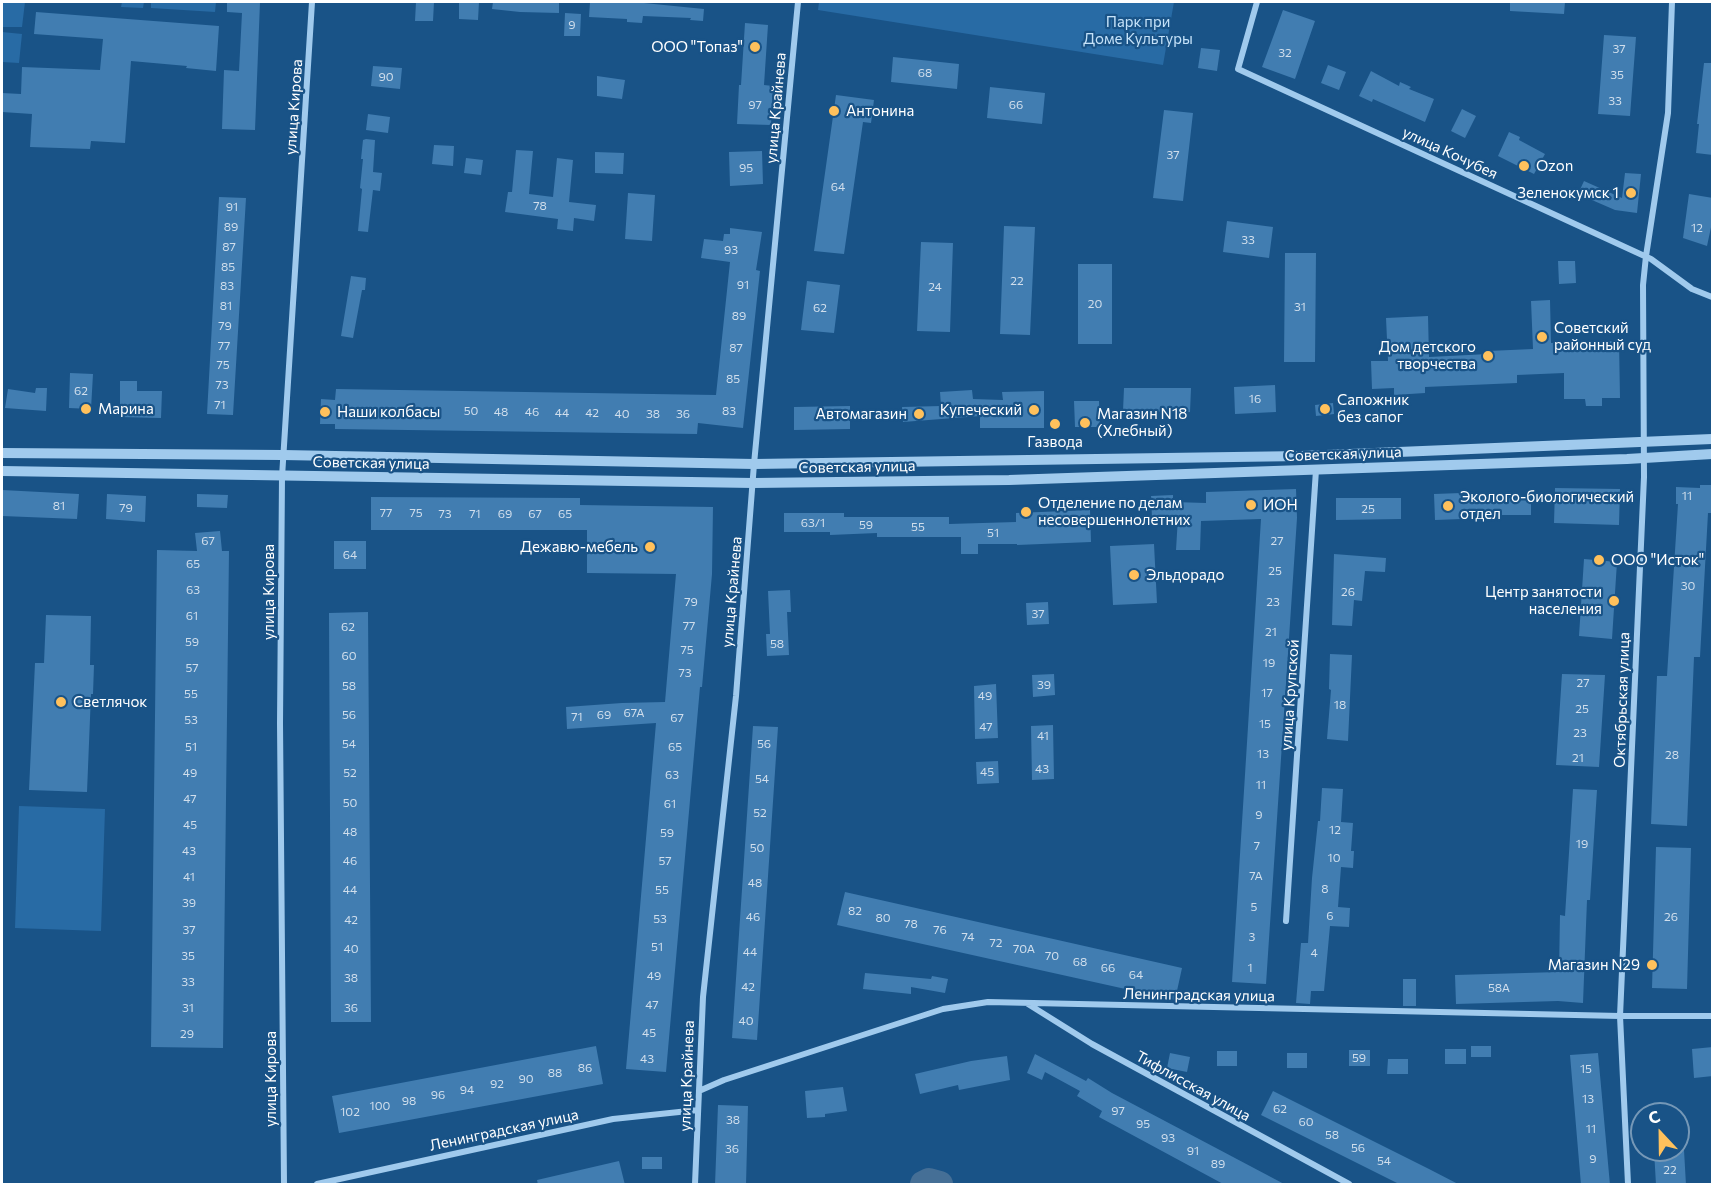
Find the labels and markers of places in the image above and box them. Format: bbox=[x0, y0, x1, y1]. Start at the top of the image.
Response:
place label: ООО "Топаз" bbox=[651, 38, 743, 56]
marker: ООО "Топаз" bbox=[748, 40, 762, 54]
place label: Антонина bbox=[846, 102, 914, 120]
marker: Антонина bbox=[827, 104, 841, 118]
place label: Ozon bbox=[1536, 157, 1573, 175]
marker: Ozon bbox=[1517, 159, 1531, 173]
place label: Зеленокумск 1 bbox=[1517, 184, 1619, 202]
marker: Зеленокумск 1 bbox=[1624, 186, 1638, 200]
place label: Советский районный суд bbox=[1554, 319, 1651, 354]
marker: Советский районный суд bbox=[1535, 330, 1549, 344]
place label: Дом детского творчества bbox=[1379, 338, 1476, 373]
marker: Дом детского творчества bbox=[1481, 349, 1495, 363]
place label: Сапожник без сапог bbox=[1337, 391, 1409, 426]
place label: Марина bbox=[98, 400, 154, 418]
place label: Купеческий bbox=[940, 401, 1022, 419]
marker: Марина bbox=[79, 402, 93, 416]
marker: Сапожник без сапог bbox=[1318, 402, 1332, 416]
place label: Наши колбасы bbox=[337, 403, 440, 421]
marker: Купеческий bbox=[1027, 403, 1041, 417]
marker: Наши колбасы bbox=[318, 405, 332, 419]
place label: Автомагазин bbox=[816, 405, 907, 423]
place label: Магазин N18 (Хлебный) bbox=[1097, 405, 1187, 440]
marker: Автомагазин bbox=[912, 407, 926, 421]
marker: Магазин N18 (Хлебный) bbox=[1078, 416, 1092, 430]
marker: Газвода bbox=[1048, 417, 1062, 431]
place label: Газвода bbox=[1027, 433, 1083, 451]
place label: Эколого-биологический отдел bbox=[1460, 488, 1634, 523]
place label: Отделение по делам несовершеннолетних bbox=[1038, 494, 1191, 529]
place label: ИОН bbox=[1263, 496, 1298, 514]
marker: ИОН bbox=[1244, 498, 1258, 512]
marker: Эколого-биологический отдел bbox=[1441, 499, 1455, 513]
marker: Отделение по делам несовершеннолетних bbox=[1019, 505, 1033, 519]
place label: Дежавю-мебель bbox=[520, 538, 638, 556]
marker: Дежавю-мебель bbox=[643, 540, 657, 554]
place label: ООО "Исток" bbox=[1611, 551, 1704, 569]
marker: ООО "Исток" bbox=[1592, 553, 1606, 567]
place label: Эльдорадо bbox=[1146, 566, 1224, 584]
marker: Эльдорадо bbox=[1127, 568, 1141, 582]
place label: Центр занятости населения bbox=[1485, 583, 1602, 618]
marker: Центр занятости населения bbox=[1607, 594, 1621, 608]
place label: Светлячок bbox=[73, 693, 147, 711]
marker: Светлячок bbox=[54, 695, 68, 709]
place label: Магазин N29 bbox=[1548, 956, 1640, 974]
marker: Магазин N29 bbox=[1645, 958, 1659, 972]

